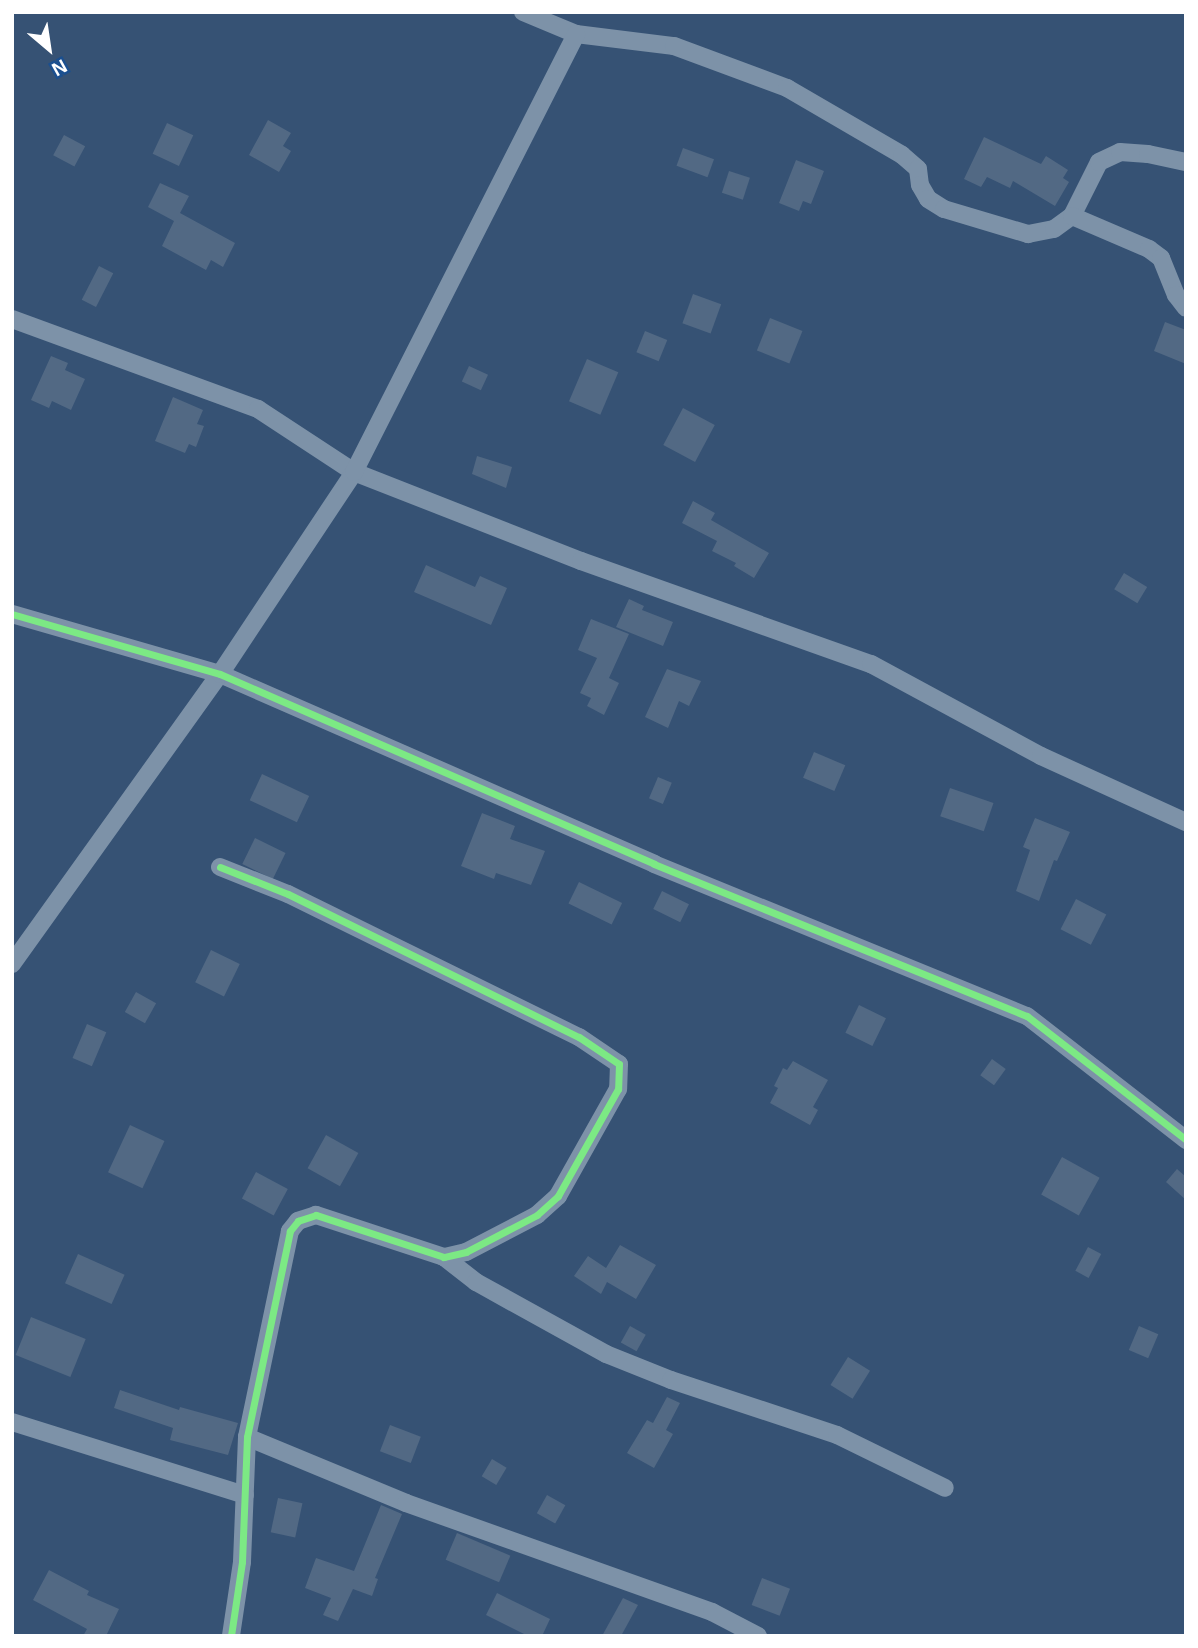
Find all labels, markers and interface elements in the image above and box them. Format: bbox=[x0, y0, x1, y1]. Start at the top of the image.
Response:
north arrow bbox=[14, 14, 84, 84]
text: N bbox=[48, 55, 71, 80]

